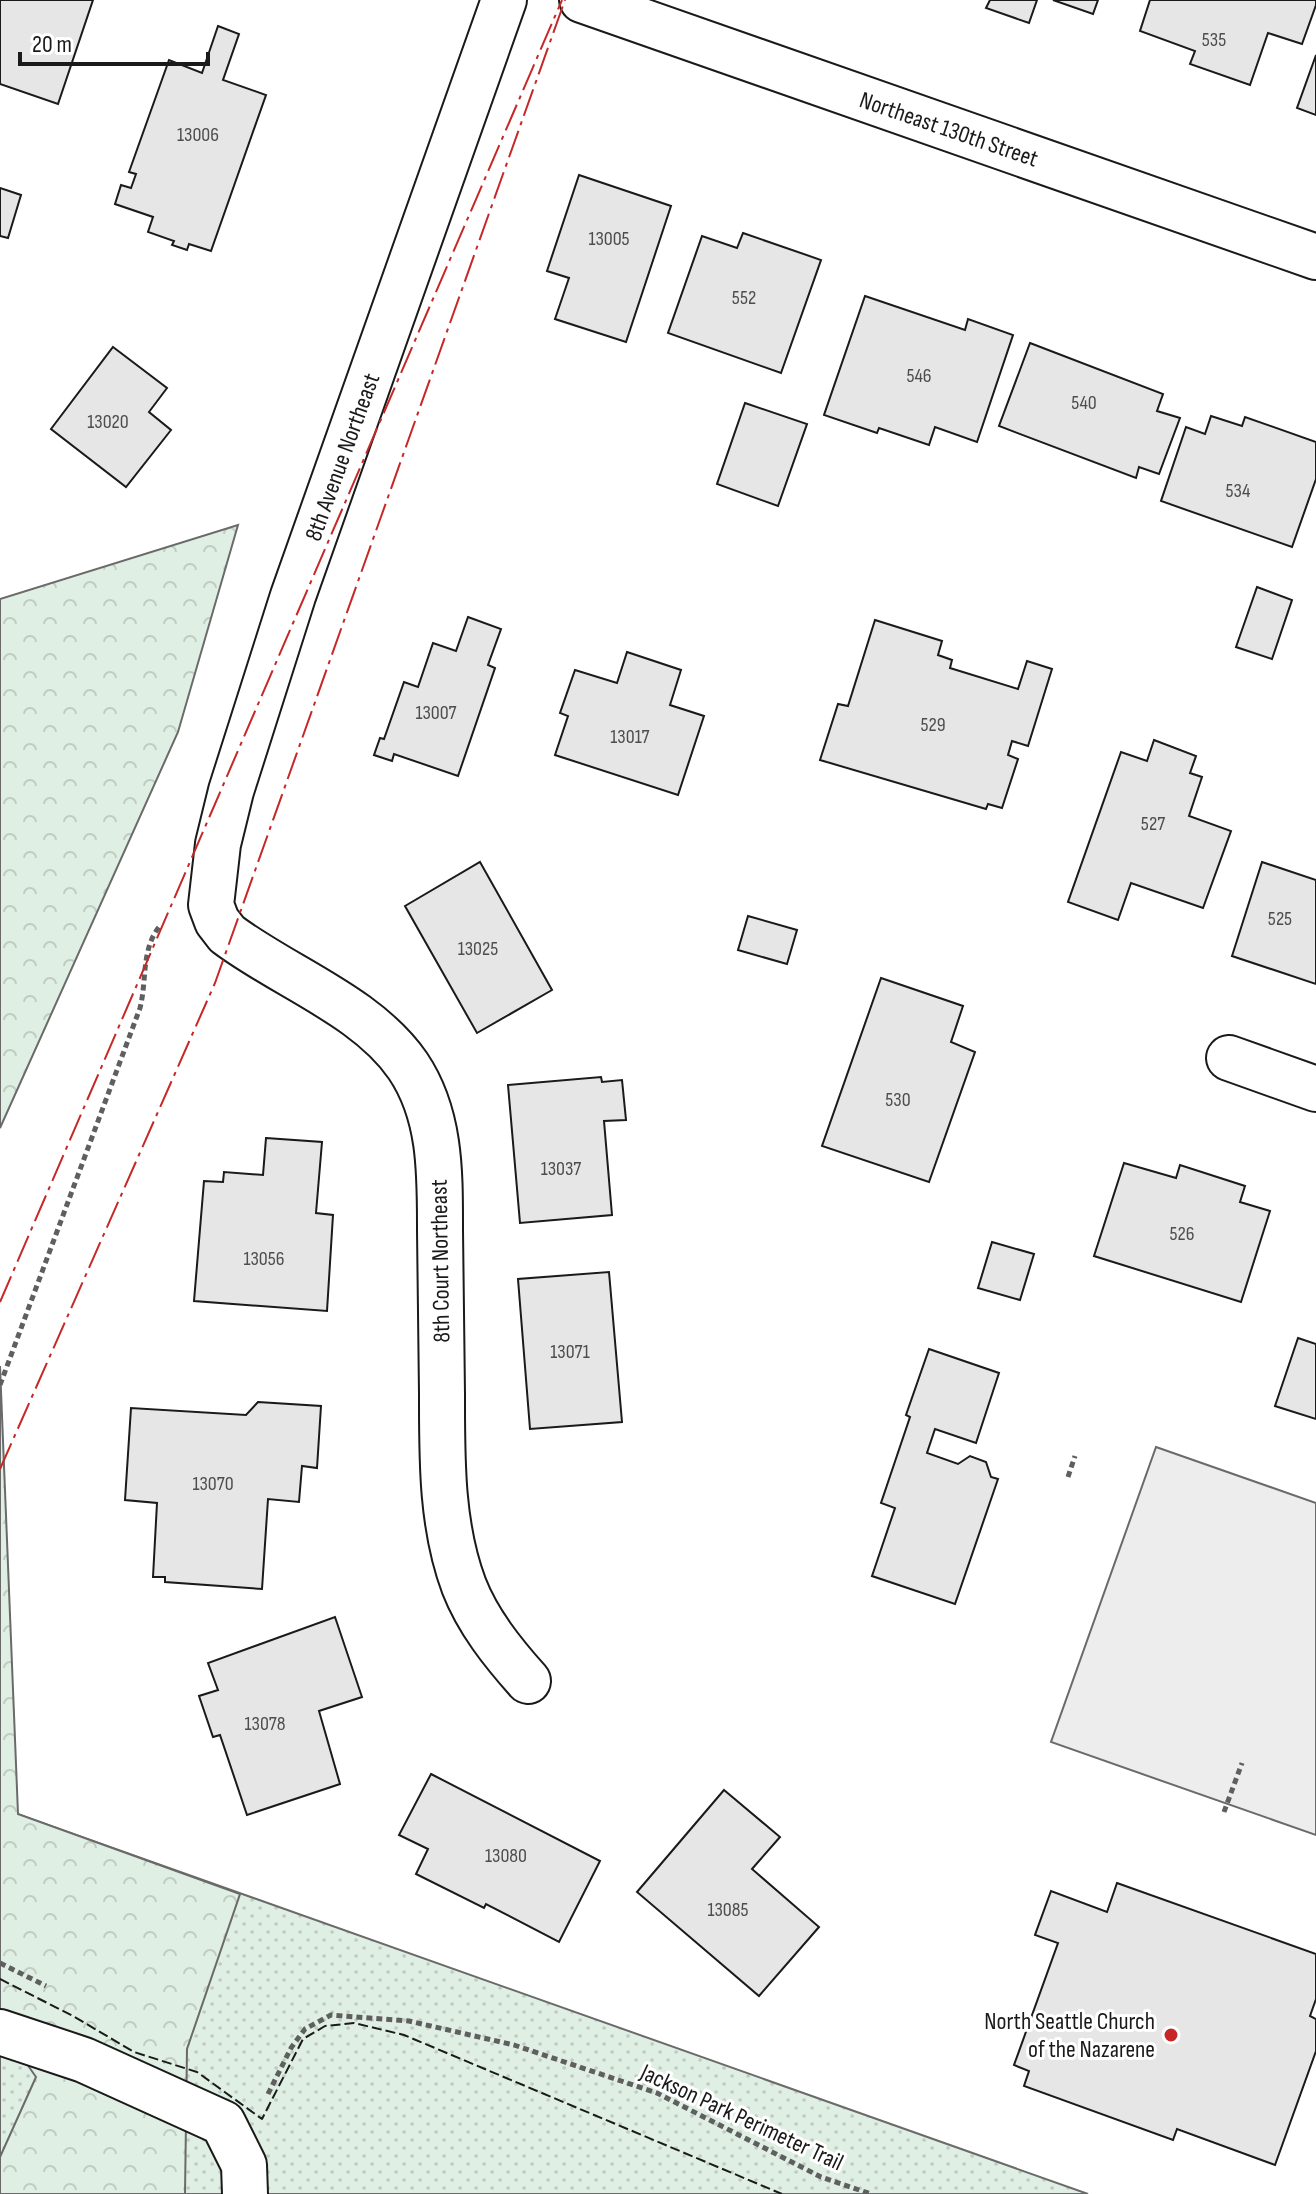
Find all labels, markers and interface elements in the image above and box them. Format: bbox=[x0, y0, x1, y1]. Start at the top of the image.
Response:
scale bar bbox=[20, 16, 208, 66]
house number: 535 bbox=[1202, 28, 1226, 52]
text: 20 m bbox=[32, 30, 72, 59]
street label: Northeast 130th Street bbox=[856, 85, 1042, 174]
house number: 13006 bbox=[177, 123, 219, 147]
house number: 13005 bbox=[588, 227, 630, 251]
house number: 552 bbox=[732, 286, 756, 310]
house number: 546 bbox=[906, 364, 932, 388]
street label: 8th Avenue Northeast bbox=[299, 369, 386, 545]
house number: 540 bbox=[1071, 391, 1097, 415]
house number: 13020 bbox=[87, 410, 129, 434]
house number: 534 bbox=[1226, 479, 1250, 503]
house number: 13007 bbox=[415, 701, 457, 725]
house number: 529 bbox=[920, 713, 946, 737]
house number: 13017 bbox=[610, 725, 650, 749]
house number: 527 bbox=[1141, 812, 1165, 836]
house number: 525 bbox=[1268, 907, 1292, 931]
house number: 13025 bbox=[458, 937, 498, 961]
house number: 530 bbox=[885, 1088, 911, 1112]
house number: 13037 bbox=[541, 1157, 581, 1181]
street label: 8th Court Northeast bbox=[425, 1179, 456, 1343]
house number: 526 bbox=[1169, 1222, 1195, 1246]
house number: 13056 bbox=[243, 1247, 285, 1271]
house number: 13071 bbox=[550, 1340, 590, 1364]
house number: 13070 bbox=[192, 1472, 234, 1496]
house number: 13078 bbox=[245, 1712, 285, 1736]
house number: 13080 bbox=[485, 1844, 527, 1868]
house number: 13085 bbox=[707, 1898, 749, 1922]
place label: North Seattle Church of the Nazarene bbox=[984, 2007, 1155, 2064]
marker: North Seattle Church of the Nazarene bbox=[1162, 2026, 1180, 2044]
street label: Jackson Park Perimeter Trail bbox=[635, 2057, 848, 2177]

